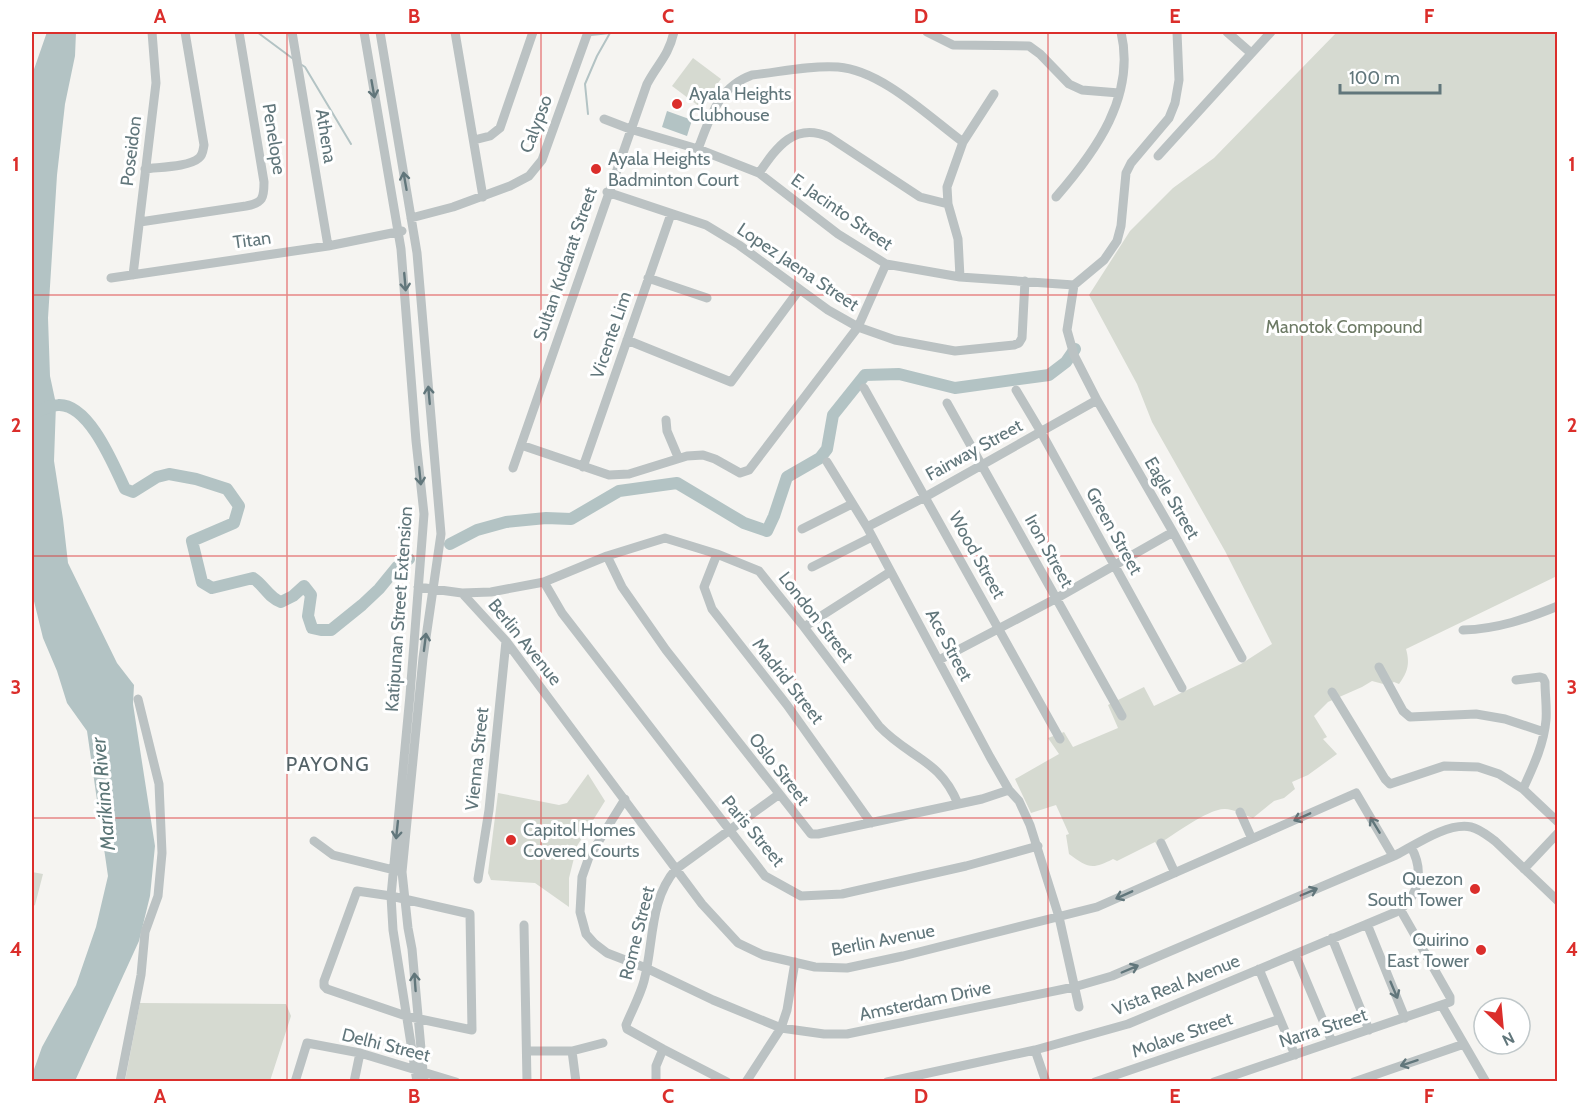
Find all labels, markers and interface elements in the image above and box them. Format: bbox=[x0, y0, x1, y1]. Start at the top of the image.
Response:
text: A bbox=[154, 4, 167, 28]
text: B bbox=[408, 4, 420, 28]
text: C bbox=[662, 4, 674, 28]
text: D bbox=[914, 4, 928, 28]
text: E bbox=[1169, 4, 1181, 28]
text: F bbox=[1424, 4, 1435, 28]
scale bar bbox=[1340, 57, 1440, 95]
text: 100 m bbox=[1349, 67, 1400, 89]
one-way arrow bbox=[368, 79, 379, 99]
place label: Ayala Heights Clubhouse bbox=[689, 83, 792, 126]
street label: Calypso bbox=[515, 92, 557, 156]
marker: Ayala Heights Clubhouse bbox=[670, 97, 684, 111]
street label: Penelope bbox=[258, 102, 290, 176]
street label: Athena bbox=[311, 107, 341, 165]
street label: Poseidon bbox=[116, 115, 146, 187]
place label: Ayala Heights Badminton Court bbox=[608, 148, 739, 191]
text: 1 bbox=[12, 152, 20, 176]
text: 1 bbox=[1568, 152, 1576, 176]
marker: Ayala Heights Badminton Court bbox=[589, 162, 603, 176]
street label: E. Jacinto Street bbox=[787, 169, 897, 255]
one-way arrow bbox=[399, 172, 410, 191]
street label: Sultan Kudarat Street bbox=[528, 184, 602, 344]
street label: Lopez Jaena Street bbox=[733, 218, 863, 316]
street label: Titan bbox=[232, 226, 272, 254]
one-way arrow bbox=[400, 271, 411, 291]
street label: Vicente Lim bbox=[586, 289, 636, 381]
park label: Manotok Compound bbox=[1266, 316, 1422, 338]
one-way arrow bbox=[423, 386, 434, 406]
text: 2 bbox=[11, 413, 21, 437]
text: 2 bbox=[1567, 413, 1577, 437]
street label: Fairway Street bbox=[922, 414, 1026, 486]
street label: Eagle Street bbox=[1140, 453, 1204, 543]
one-way arrow bbox=[415, 466, 426, 485]
street label: Green Street bbox=[1081, 484, 1147, 578]
street label: Katipunan Street Extension bbox=[381, 505, 417, 713]
street label: Wood Street bbox=[944, 507, 1010, 603]
street label: Iron Street bbox=[1020, 511, 1078, 591]
street label: London Street bbox=[774, 567, 858, 667]
street label: Berlin Avenue bbox=[483, 594, 567, 690]
street label: Ace Street bbox=[921, 605, 977, 685]
one-way arrow bbox=[419, 632, 430, 652]
street label: Madrid Street bbox=[748, 634, 828, 728]
text: 3 bbox=[11, 675, 21, 699]
text: 3 bbox=[1567, 675, 1577, 699]
street label: Vienna Street bbox=[461, 706, 493, 812]
street label: Oslo Street bbox=[744, 729, 814, 809]
water label: Marikina River bbox=[86, 736, 120, 853]
district label: PAYONG bbox=[286, 752, 370, 776]
street label: Paris Street bbox=[717, 791, 789, 871]
one-way arrow bbox=[1294, 811, 1312, 823]
one-way arrow bbox=[1368, 817, 1380, 834]
one-way arrow bbox=[391, 819, 402, 839]
place label: Capitol Homes Covered Courts bbox=[523, 819, 640, 862]
marker: Capitol Homes Covered Courts bbox=[504, 833, 518, 847]
place label: Quezon South Tower bbox=[1367, 868, 1463, 911]
marker: Quezon South Tower bbox=[1468, 882, 1482, 896]
street label: Rome Street bbox=[615, 884, 659, 982]
one-way arrow bbox=[1299, 886, 1318, 897]
one-way arrow bbox=[1115, 890, 1133, 902]
street label: Berlin Avenue bbox=[829, 919, 937, 961]
place label: Quirino East Tower bbox=[1387, 929, 1469, 972]
text: 4 bbox=[10, 937, 22, 961]
text: 4 bbox=[1566, 937, 1578, 961]
marker: Quirino East Tower bbox=[1474, 943, 1488, 957]
street label: Vista Real Avenue bbox=[1109, 949, 1243, 1021]
one-way arrow bbox=[1120, 963, 1138, 974]
one-way arrow bbox=[409, 972, 420, 992]
street label: Amsterdam Drive bbox=[857, 976, 993, 1026]
one-way arrow bbox=[1389, 980, 1400, 999]
north arrow bbox=[1472, 996, 1532, 1056]
street label: Narra Street bbox=[1276, 1003, 1370, 1053]
street label: Molave Street bbox=[1129, 1007, 1235, 1063]
street label: Delhi Street bbox=[340, 1023, 432, 1067]
text: N bbox=[1499, 1028, 1518, 1050]
one-way arrow bbox=[1400, 1058, 1419, 1069]
text: A bbox=[154, 1084, 167, 1108]
text: B bbox=[408, 1084, 420, 1108]
text: C bbox=[662, 1084, 674, 1108]
text: D bbox=[914, 1084, 928, 1108]
text: E bbox=[1169, 1084, 1181, 1108]
text: F bbox=[1424, 1084, 1435, 1108]

